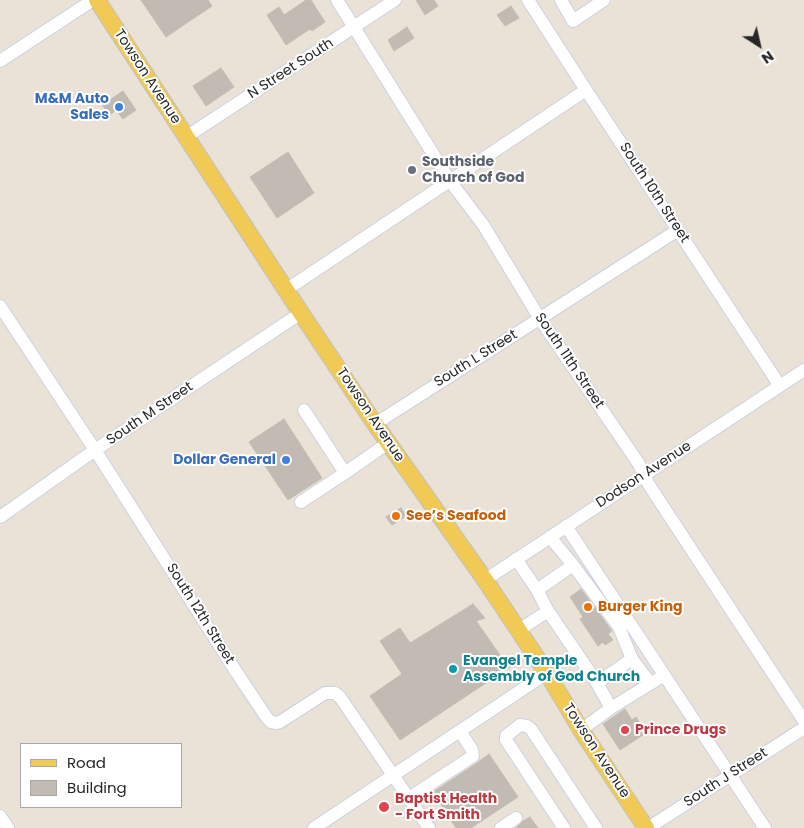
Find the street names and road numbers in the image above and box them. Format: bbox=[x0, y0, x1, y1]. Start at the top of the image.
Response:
street label: Towson Avenue bbox=[110, 26, 184, 128]
street label: N Street South bbox=[245, 35, 337, 103]
street label: South 10th Street bbox=[615, 140, 693, 246]
street label: South 11th Street bbox=[531, 310, 607, 412]
street label: South L Street bbox=[431, 327, 521, 391]
street label: Towson Avenue bbox=[332, 365, 408, 465]
street label: South M Street bbox=[104, 379, 196, 449]
street label: Dodson Avenue bbox=[593, 438, 695, 512]
street label: South 12th Street bbox=[162, 561, 238, 667]
street label: Towson Avenue bbox=[559, 700, 633, 802]
street label: South J Street bbox=[681, 745, 771, 811]

